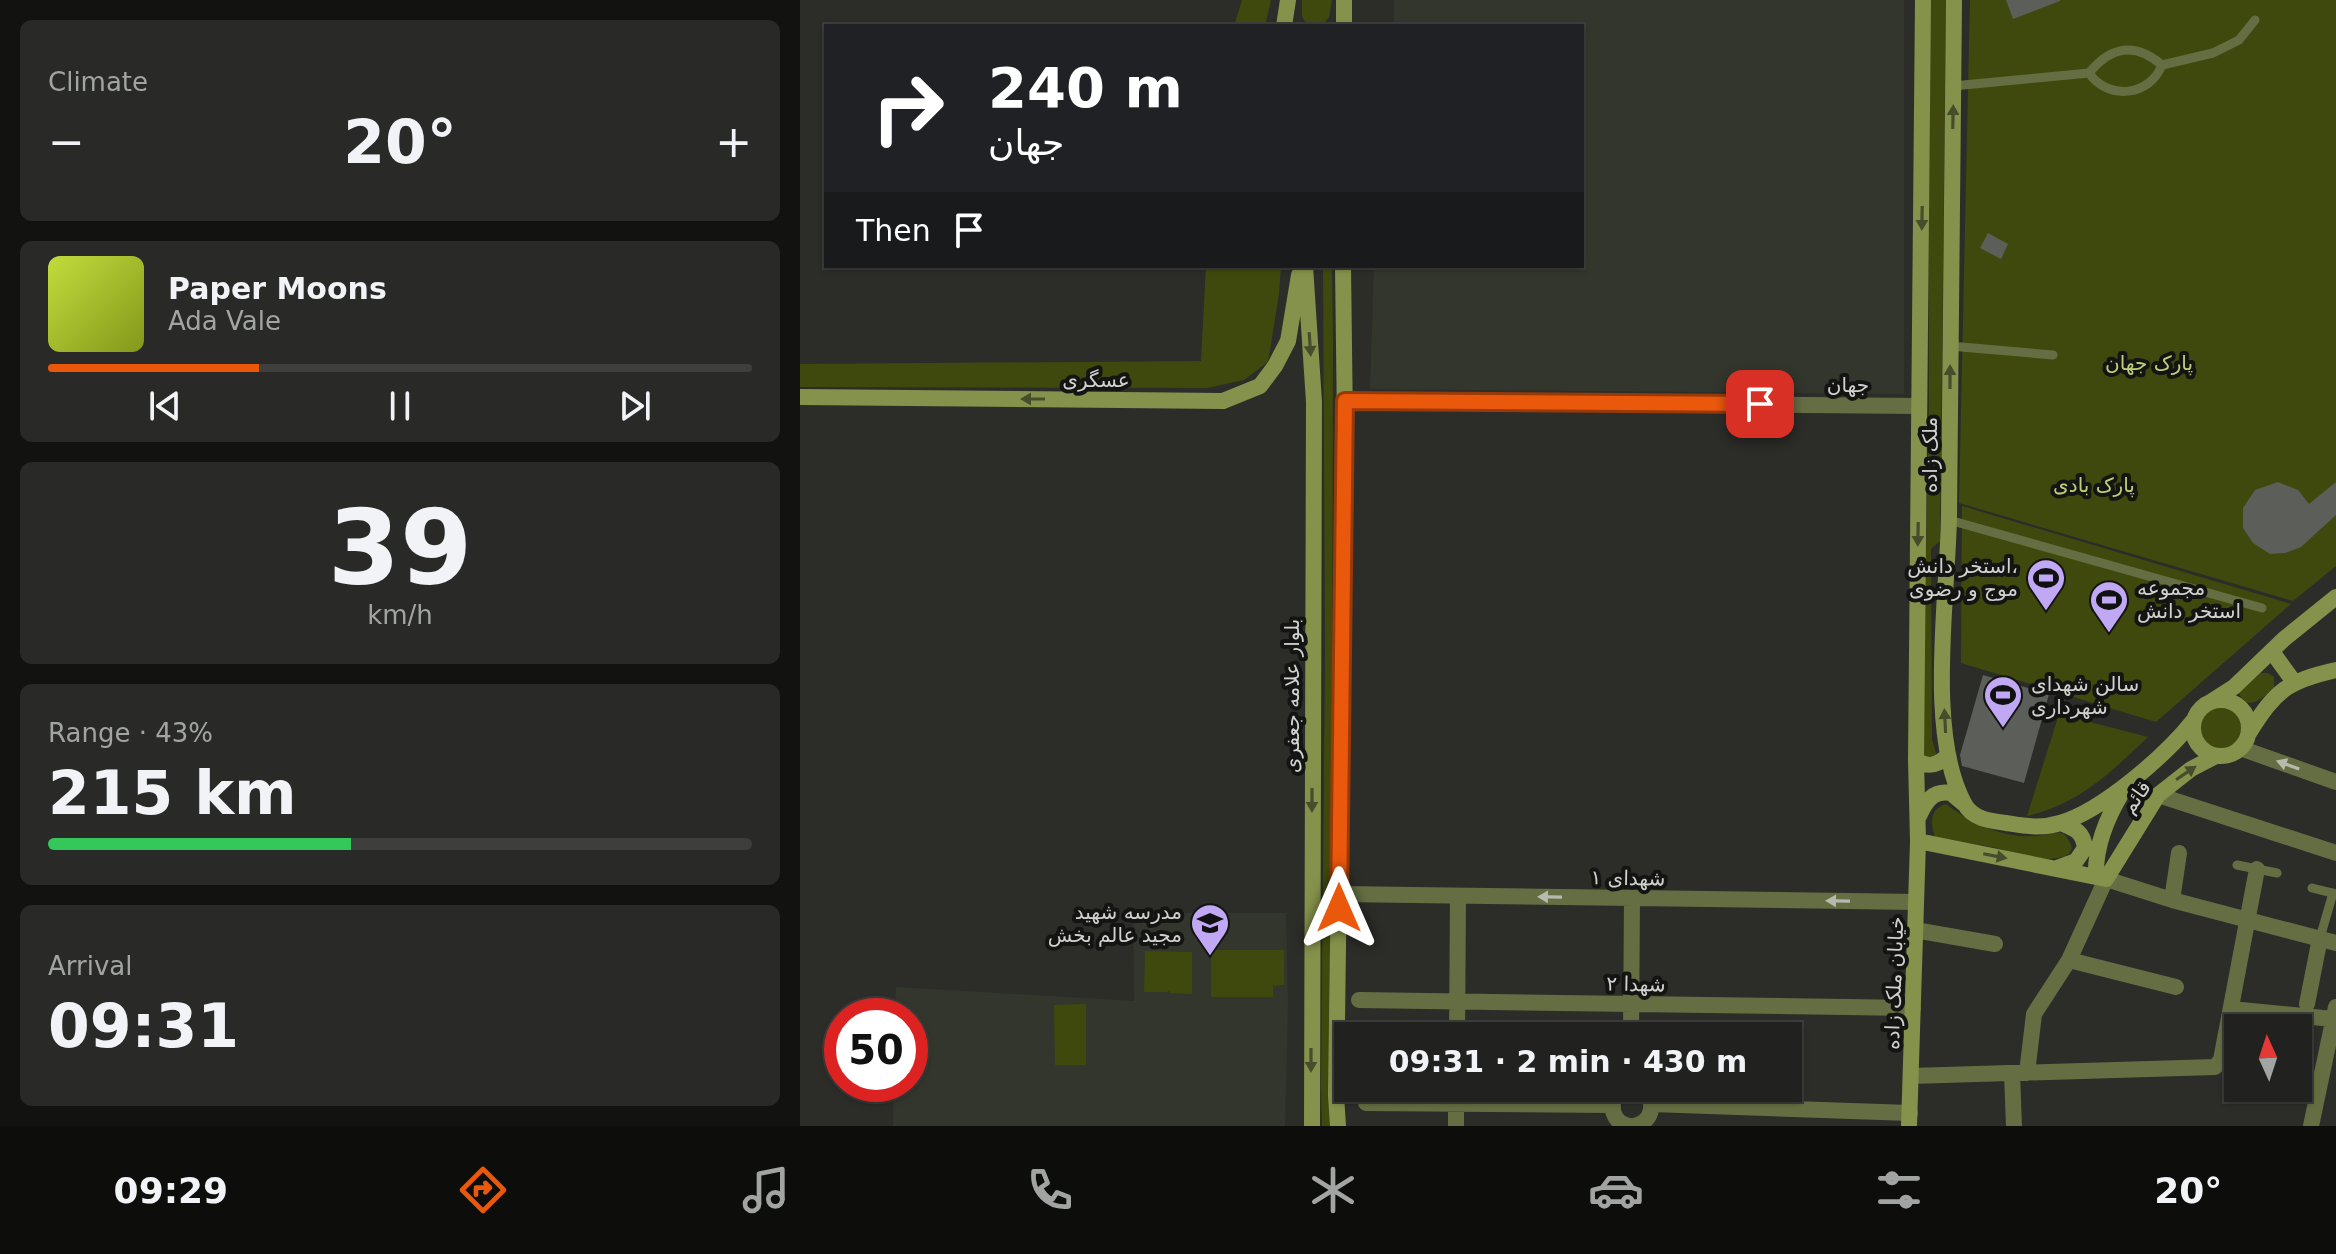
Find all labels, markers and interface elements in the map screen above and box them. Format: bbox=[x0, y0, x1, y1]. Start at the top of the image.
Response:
text: 240 m bbox=[988, 55, 1183, 120]
icon: right bbox=[856, 56, 960, 160]
text: Climate bbox=[48, 67, 148, 97]
one-way arrow bbox=[1947, 104, 1959, 129]
text: 20° bbox=[343, 107, 457, 177]
text: − bbox=[48, 116, 85, 167]
text: + bbox=[715, 116, 752, 167]
text: جهان bbox=[988, 122, 1064, 163]
one-way arrow bbox=[1915, 206, 1928, 231]
icon: arrive bbox=[947, 208, 991, 252]
text: Then bbox=[856, 213, 931, 248]
text: Paper Moons bbox=[168, 271, 387, 306]
text: Ada Vale bbox=[168, 306, 281, 336]
one-way arrow bbox=[1304, 332, 1317, 357]
park label: پارک جهان bbox=[2105, 351, 2193, 376]
one-way arrow bbox=[1944, 364, 1956, 389]
street label: عسگری bbox=[1062, 368, 1130, 392]
pin bbox=[1726, 370, 1794, 438]
street label: جهان bbox=[1827, 373, 1869, 397]
icon: arrive bbox=[1738, 382, 1782, 426]
icon: previous bbox=[143, 384, 187, 428]
icon: pause bbox=[378, 384, 422, 428]
icon: next bbox=[613, 384, 657, 428]
one-way arrow bbox=[1020, 393, 1045, 405]
street label: ملک زاده bbox=[1918, 417, 1942, 493]
park label: پارک بادی bbox=[2053, 473, 2135, 498]
text: 39 bbox=[328, 487, 472, 609]
one-way arrow bbox=[1912, 522, 1924, 547]
place label: استخر دانش، موج و رضوی bbox=[1907, 554, 2018, 601]
sports icon: استخر دانش، موج و رضوی bbox=[2025, 557, 2067, 612]
place label: مجموعه استخر دانش bbox=[2137, 576, 2241, 623]
sports icon: مجموعه استخر دانش bbox=[2088, 579, 2130, 634]
text: km/h bbox=[367, 600, 433, 630]
street label: بلوار علامه جعفری bbox=[1280, 619, 1304, 773]
place label: سالن شهدای شهرداری bbox=[2031, 672, 2139, 719]
sports icon: سالن شهدای شهرداری bbox=[1982, 674, 2024, 729]
one-way arrow bbox=[1939, 708, 1952, 733]
text: Range · 43% bbox=[48, 718, 213, 748]
text: 215 km bbox=[48, 758, 297, 828]
one-way arrow bbox=[2276, 758, 2300, 771]
one-way arrow bbox=[2175, 766, 2197, 781]
street label: قائم bbox=[2116, 776, 2156, 818]
one-way arrow bbox=[1306, 788, 1318, 813]
one-way arrow bbox=[1982, 851, 2007, 863]
street label: شهدای ۱ bbox=[1590, 865, 1666, 891]
position arrow bbox=[1297, 866, 1381, 950]
one-way arrow bbox=[1537, 891, 1562, 903]
one-way arrow bbox=[1825, 894, 1850, 907]
place label: مدرسه شهید مجید عالم بخش bbox=[1048, 900, 1182, 947]
school or university icon: مدرسه شهید مجید عالم بخش bbox=[1189, 902, 1231, 957]
street label: خیابان ملک زاده bbox=[1880, 916, 1908, 1050]
text: Arrival bbox=[48, 951, 132, 981]
street label: شهدا ۲ bbox=[1606, 971, 1666, 997]
text: 09:31 bbox=[48, 991, 239, 1061]
speed limit sign: 50 bbox=[824, 998, 928, 1102]
north arrow bbox=[2224, 1014, 2312, 1102]
map controls bbox=[2224, 1014, 2312, 1102]
text: 09:31 · 2 min · 430 m bbox=[1389, 1044, 1747, 1079]
one-way arrow bbox=[1305, 1048, 1317, 1073]
icon: directions bbox=[455, 1162, 511, 1218]
icon: music bbox=[738, 1162, 794, 1218]
icon: phone bbox=[1022, 1162, 1078, 1218]
icon: climate bbox=[1305, 1162, 1361, 1218]
icon: car bbox=[1588, 1162, 1644, 1218]
icon: filters bbox=[1871, 1162, 1927, 1218]
text: 09:29 bbox=[114, 1170, 228, 1211]
text: 20° bbox=[2154, 1170, 2222, 1211]

